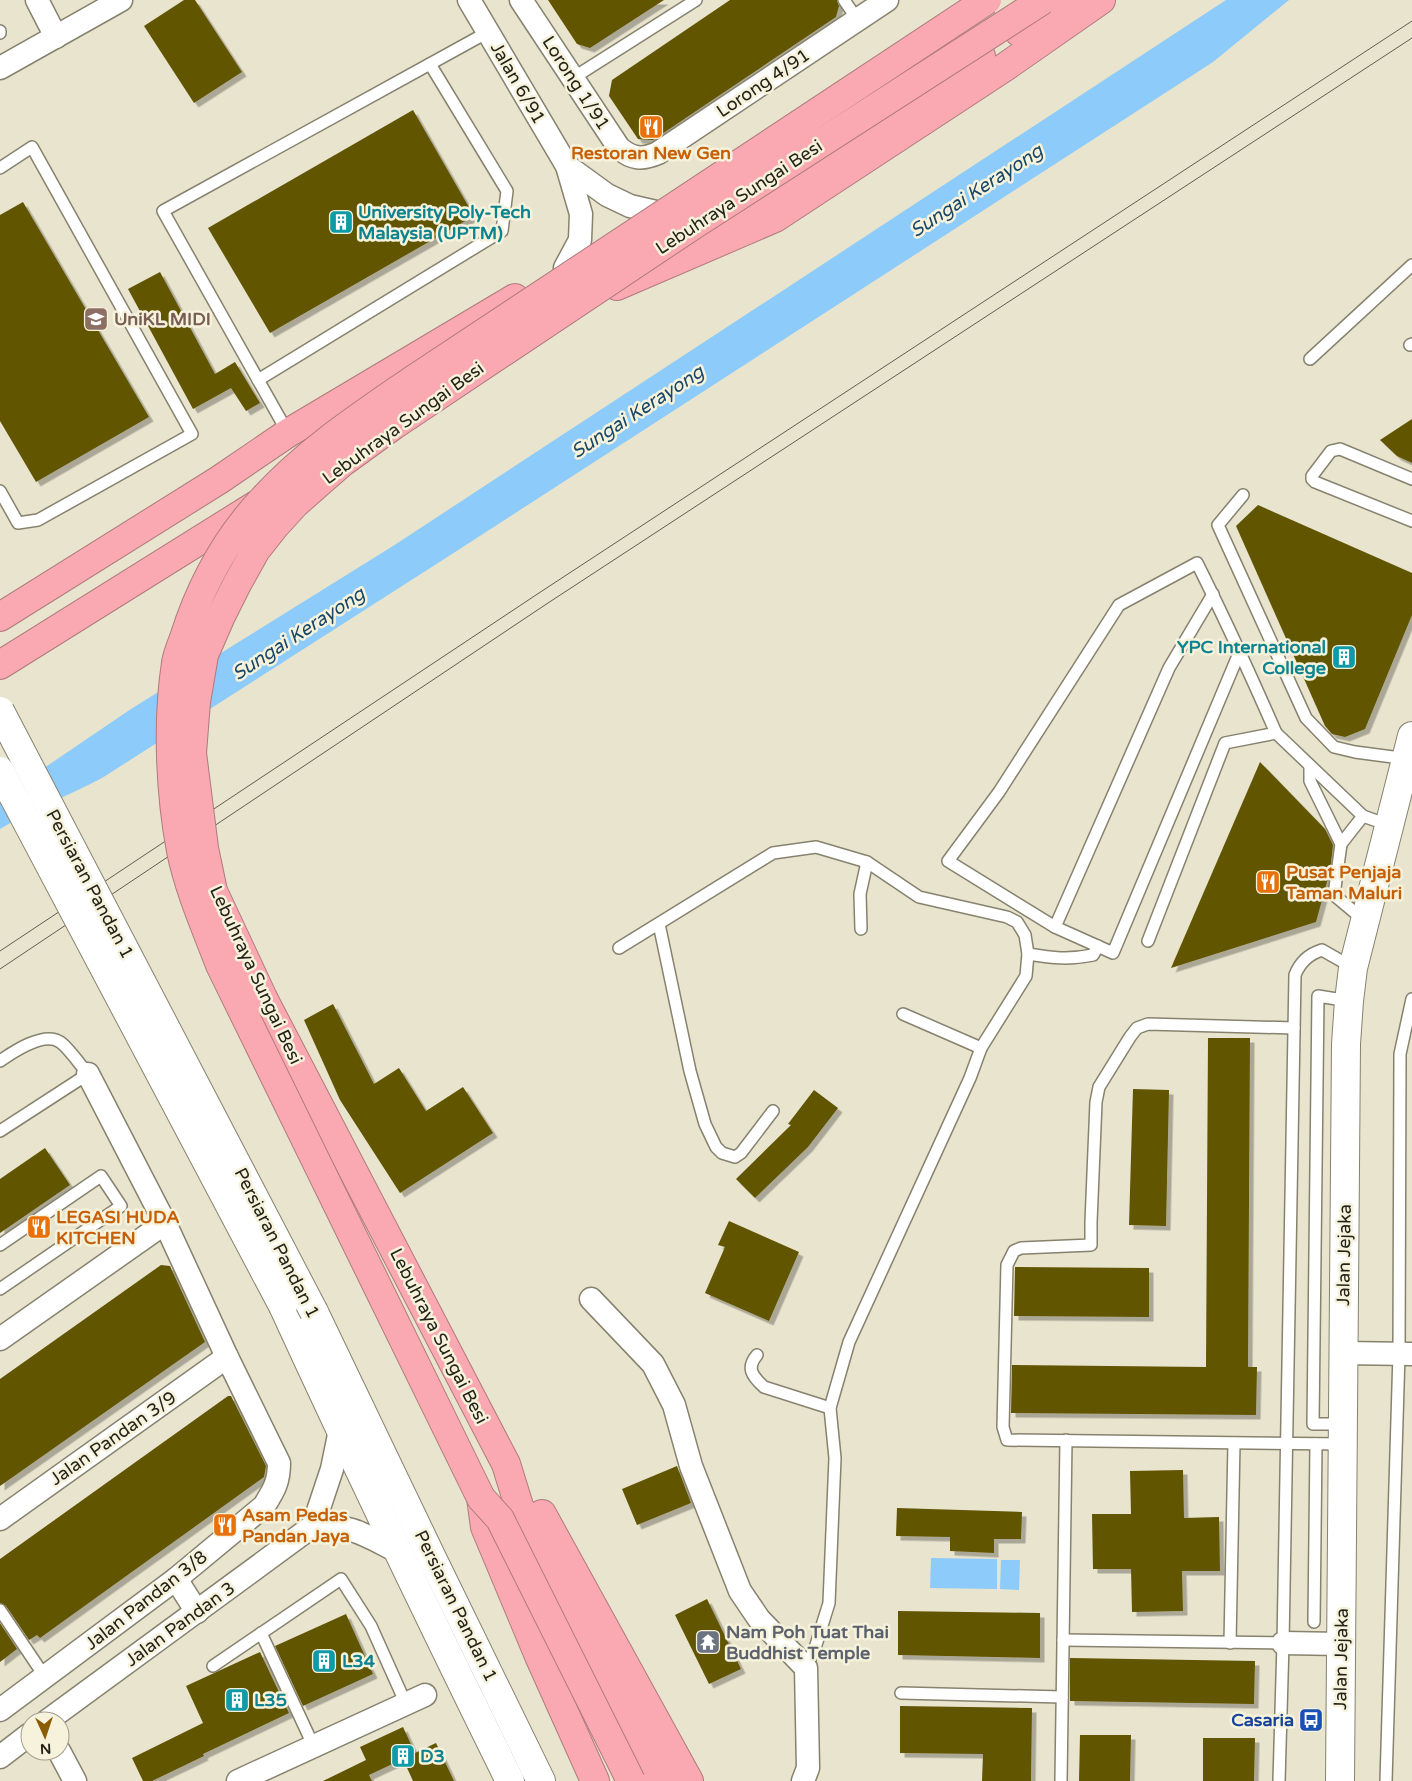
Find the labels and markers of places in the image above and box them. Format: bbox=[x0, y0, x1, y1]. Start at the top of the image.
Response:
restaurant icon: Restoran New Gen bbox=[638, 114, 664, 140]
place label: Restoran New Gen bbox=[571, 142, 731, 164]
place label: University Poly-Tech Malaysia (UPTM) bbox=[358, 201, 531, 244]
building icon: University Poly-Tech Malaysia (UPTM) bbox=[328, 209, 354, 235]
school or university icon: UniKL MIDI bbox=[83, 306, 109, 332]
place label: UniKL MIDI bbox=[114, 308, 211, 330]
place label: YPC International College bbox=[1177, 636, 1326, 679]
building icon: YPC International College bbox=[1331, 644, 1357, 670]
place label: Pusat Penjaja Taman Maluri bbox=[1285, 861, 1402, 904]
restaurant icon: Pusat Penjaja Taman Maluri bbox=[1255, 869, 1281, 895]
place label: LEGASI HUDA KITCHEN bbox=[56, 1206, 180, 1249]
restaurant icon: LEGASI HUDA KITCHEN bbox=[26, 1214, 52, 1240]
place label: Asam Pedas Pandan Jaya bbox=[242, 1504, 350, 1547]
restaurant icon: Asam Pedas Pandan Jaya bbox=[212, 1512, 238, 1538]
place label: Nam Poh Tuat Thai Buddhist Temple bbox=[726, 1621, 889, 1664]
temple icon: Nam Poh Tuat Thai Buddhist Temple bbox=[695, 1629, 721, 1655]
building icon: L34 bbox=[311, 1648, 337, 1674]
place label: L34 bbox=[342, 1650, 376, 1672]
building icon: L35 bbox=[224, 1687, 250, 1713]
place label: L35 bbox=[254, 1689, 287, 1711]
bus stop icon: Casaria bbox=[1298, 1707, 1324, 1733]
place label: Casaria bbox=[1231, 1709, 1294, 1731]
building icon: D3 bbox=[390, 1743, 416, 1769]
place label: D3 bbox=[420, 1745, 445, 1767]

